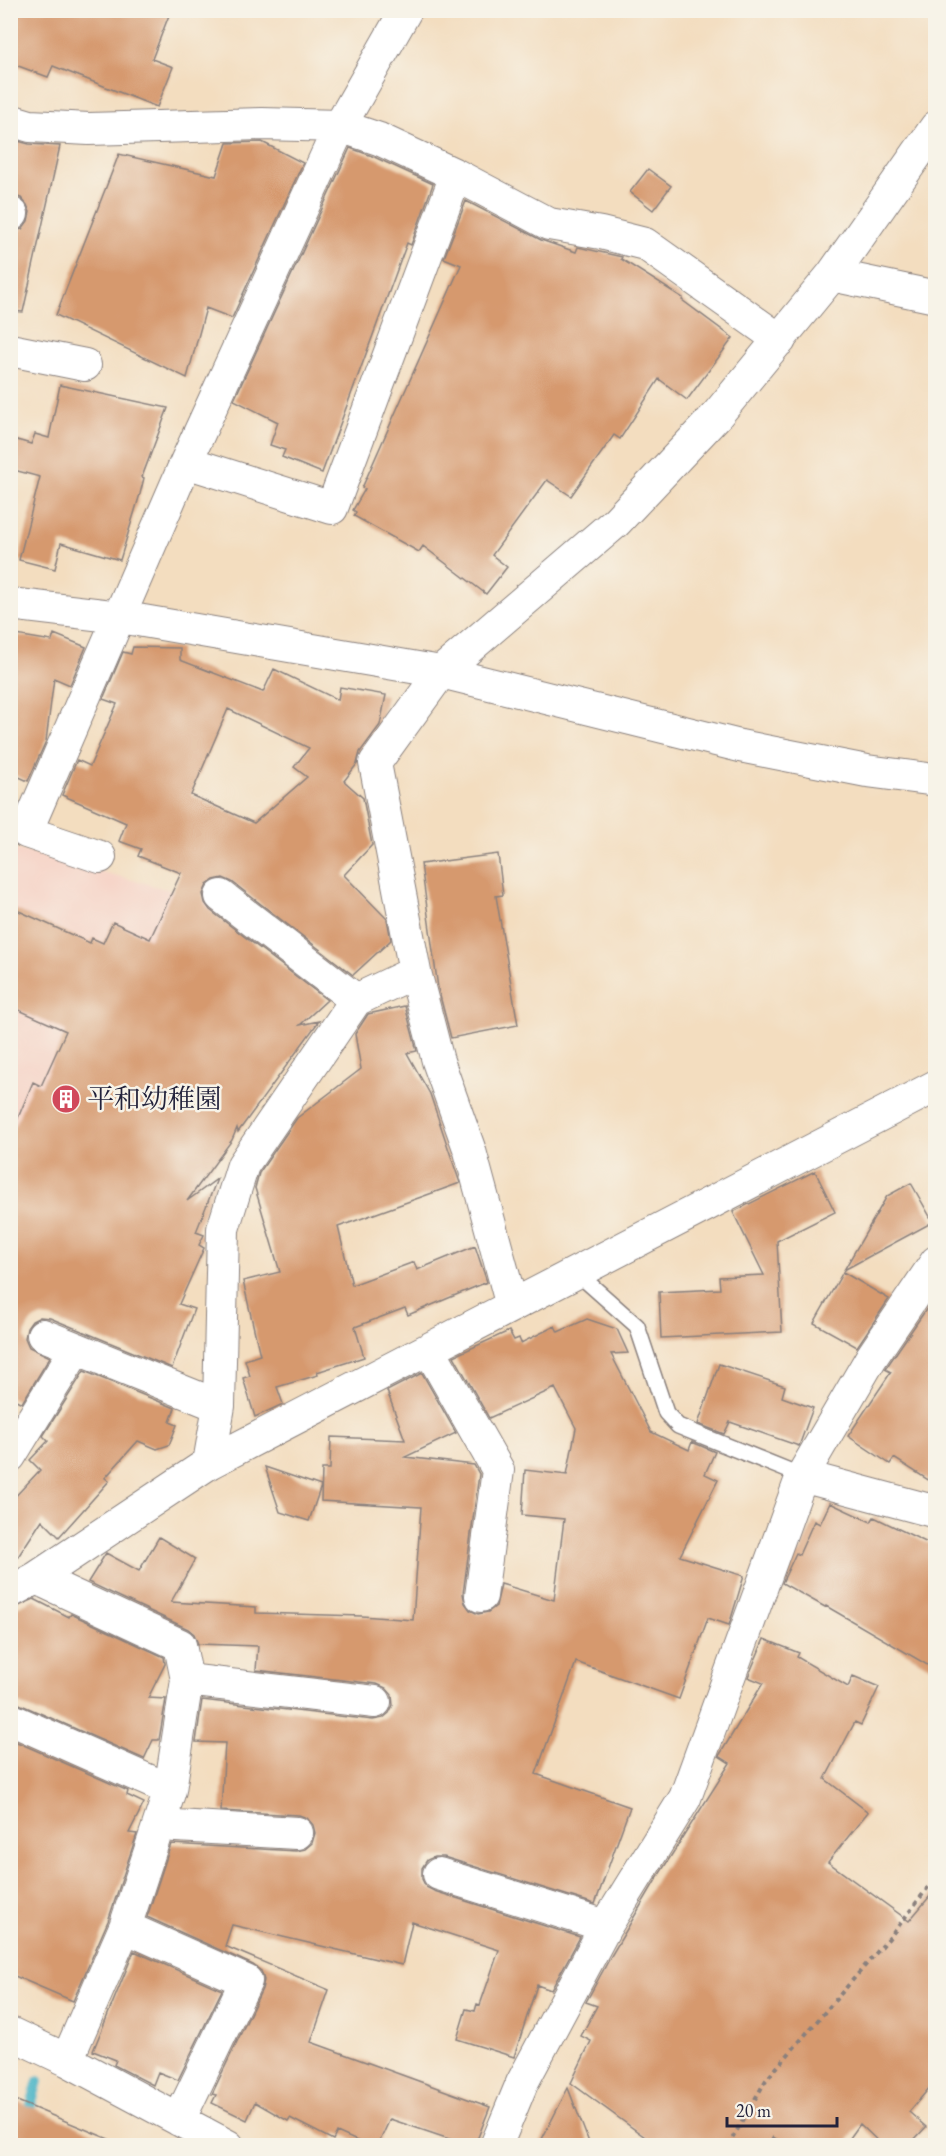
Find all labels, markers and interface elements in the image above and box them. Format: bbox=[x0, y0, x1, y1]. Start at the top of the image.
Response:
place label: 平和幼稚園 bbox=[87, 1081, 222, 1116]
building icon: 平和幼稚園 bbox=[50, 1083, 82, 1115]
scale bar bbox=[727, 2090, 836, 2128]
text: 20 m bbox=[736, 2099, 771, 2122]

